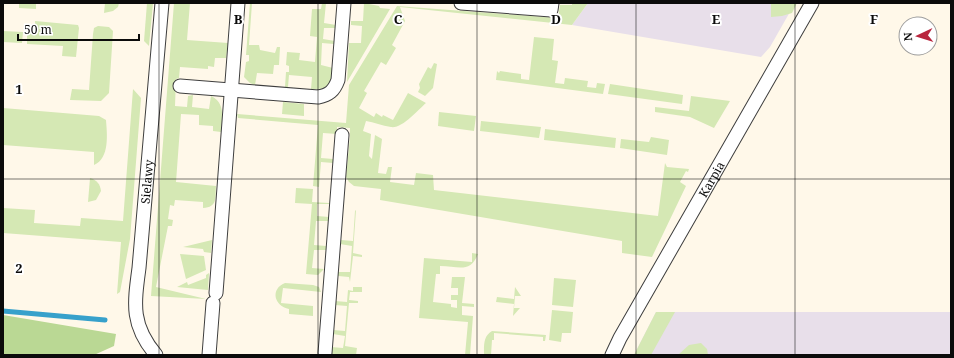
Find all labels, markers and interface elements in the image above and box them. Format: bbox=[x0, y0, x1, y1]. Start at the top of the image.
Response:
text: B bbox=[234, 10, 243, 28]
text: C bbox=[394, 10, 403, 28]
text: D bbox=[551, 10, 561, 28]
text: E bbox=[712, 10, 721, 28]
text: F bbox=[870, 10, 878, 28]
scale bar bbox=[18, 16, 139, 42]
north arrow bbox=[898, 16, 938, 56]
text: 50 m bbox=[24, 21, 52, 38]
text: N bbox=[900, 32, 915, 42]
text: 1 bbox=[15, 80, 23, 98]
street label: Karpia bbox=[694, 158, 728, 200]
street label: Sielawy bbox=[136, 159, 157, 205]
text: 2 bbox=[15, 259, 23, 277]

